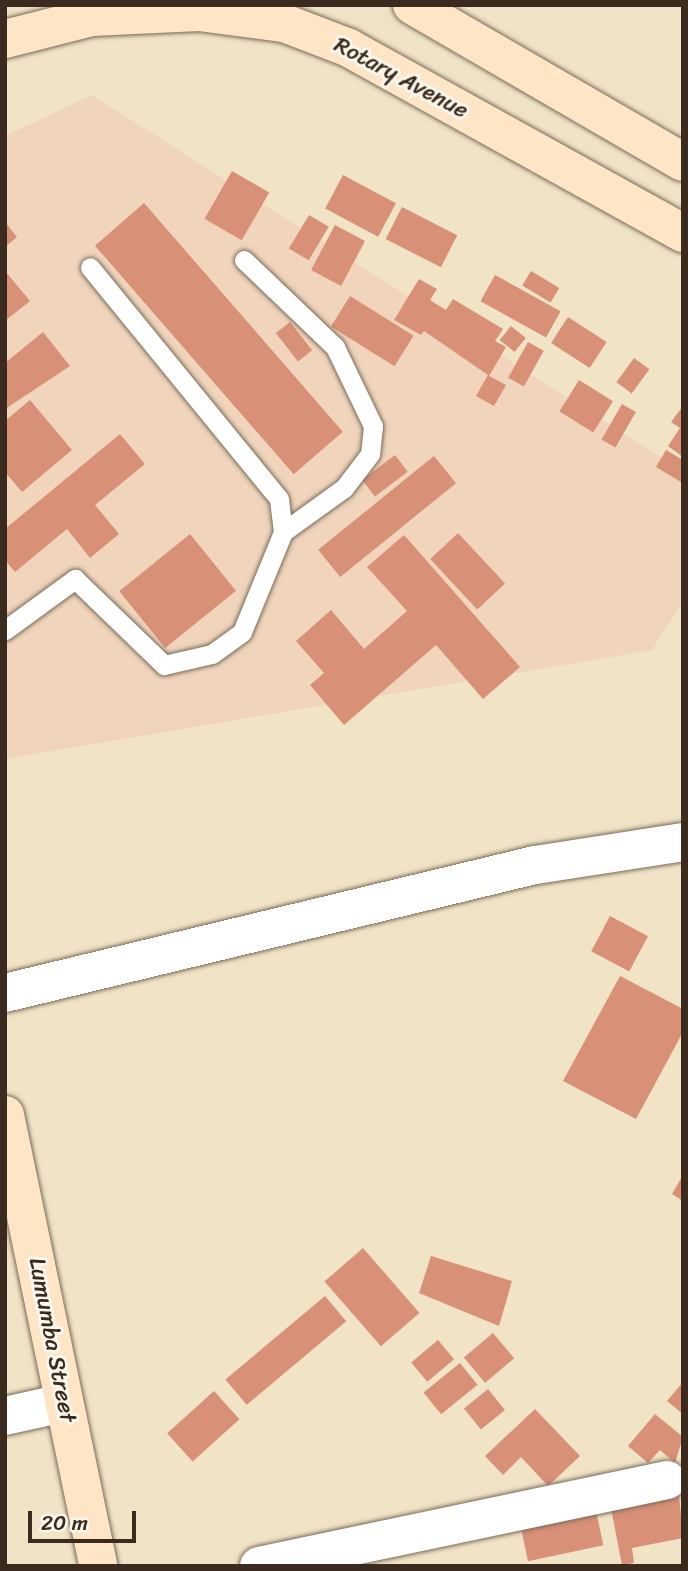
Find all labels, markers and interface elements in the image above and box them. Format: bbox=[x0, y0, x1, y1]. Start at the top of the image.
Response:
street label: Rotary Avenue bbox=[329, 31, 473, 125]
street label: Lumumba Street bbox=[22, 1255, 82, 1425]
scale bar bbox=[32, 1498, 140, 1542]
text: 20 m bbox=[41, 1504, 88, 1542]

